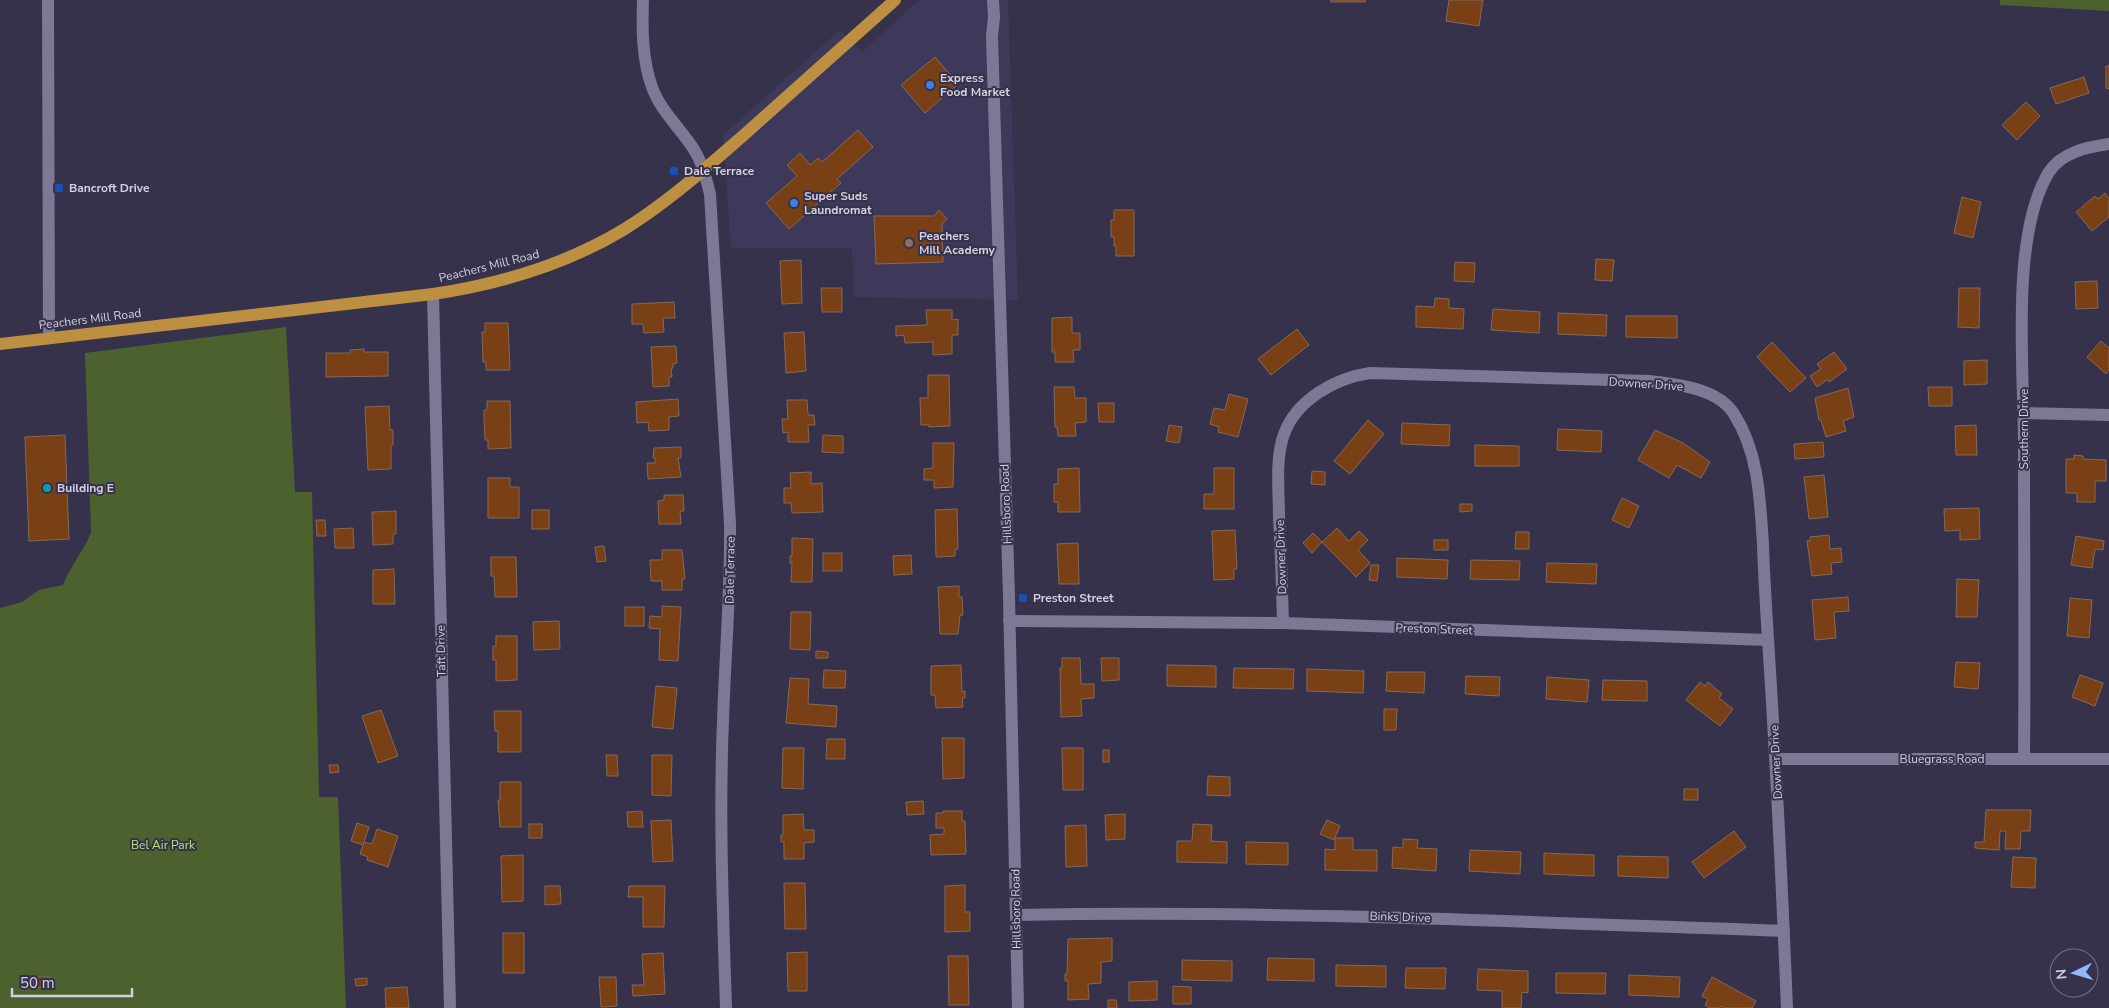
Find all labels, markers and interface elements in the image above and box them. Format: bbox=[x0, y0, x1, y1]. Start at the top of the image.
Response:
place label: Express Food Market bbox=[940, 70, 1010, 100]
marker: Express Food Market bbox=[924, 79, 936, 91]
place label: Dale Terrace bbox=[684, 163, 755, 179]
marker: Dale Terrace bbox=[668, 165, 680, 177]
place label: Bancroft Drive bbox=[69, 180, 150, 196]
marker: Bancroft Drive bbox=[53, 182, 65, 194]
place label: Super Suds Laundromat bbox=[804, 188, 872, 218]
marker: Super Suds Laundromat bbox=[788, 197, 800, 209]
place label: Peachers Mill Academy bbox=[919, 228, 996, 258]
marker: Peachers Mill Academy bbox=[903, 237, 915, 249]
street label: Peachers Mill Road bbox=[437, 246, 541, 286]
street label: Peachers Mill Road bbox=[38, 305, 142, 333]
street label: Downer Drive bbox=[1608, 373, 1684, 395]
street label: Southern Drive bbox=[2016, 389, 2032, 469]
street label: Hillsboro Road bbox=[997, 464, 1015, 544]
place label: Building E bbox=[57, 480, 114, 496]
marker: Building E bbox=[41, 482, 53, 494]
street label: Downer Drive bbox=[1272, 519, 1290, 595]
street label: Dale Terrace bbox=[721, 536, 739, 604]
place label: Preston Street bbox=[1033, 590, 1114, 606]
marker: Preston Street bbox=[1017, 592, 1029, 604]
street label: Preston Street bbox=[1395, 620, 1474, 638]
street label: Taft Drive bbox=[433, 625, 449, 677]
street label: Downer Drive bbox=[1766, 724, 1786, 800]
street label: Bluegrass Road bbox=[1900, 751, 1984, 767]
park label: Bel Air Park bbox=[131, 837, 196, 853]
street label: Hillsboro Road bbox=[1007, 869, 1025, 949]
street label: Binks Drive bbox=[1369, 908, 1431, 926]
north arrow bbox=[2049, 948, 2099, 998]
scale bar bbox=[12, 966, 132, 998]
text: N bbox=[2052, 968, 2071, 980]
text: 50 m bbox=[20, 973, 55, 993]

